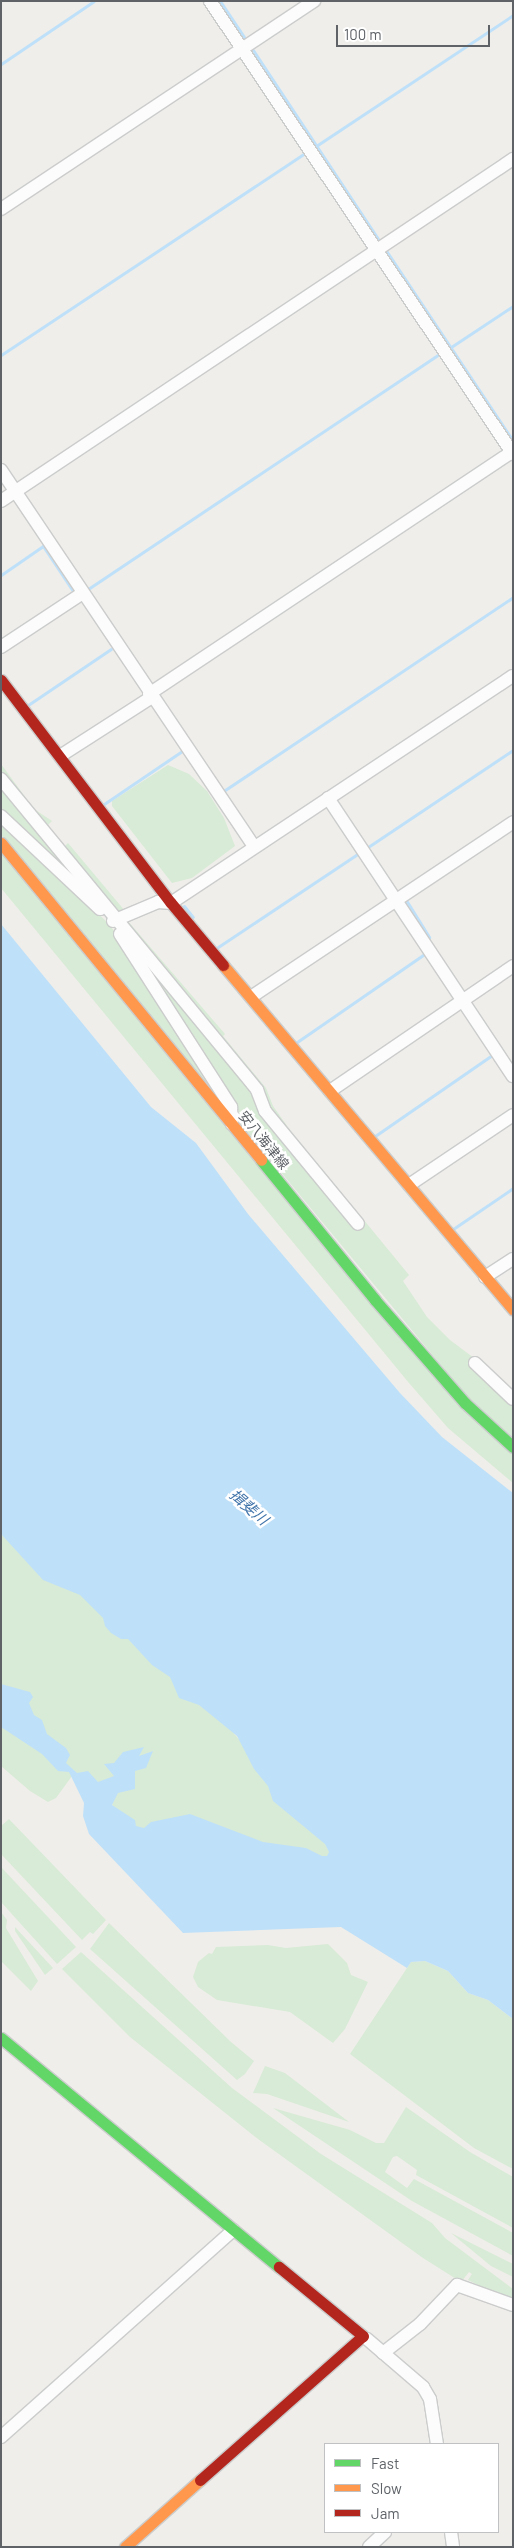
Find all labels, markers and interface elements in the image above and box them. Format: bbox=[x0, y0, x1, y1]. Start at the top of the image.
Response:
scale bar bbox=[339, 15, 493, 47]
text: 100 m bbox=[344, 25, 382, 43]
street label: 安八海津線 bbox=[235, 1108, 293, 1172]
water label: 揖斐川 bbox=[226, 1485, 272, 1529]
legend bbox=[324, 2443, 499, 2533]
text: Fast bbox=[371, 2454, 399, 2472]
text: Slow bbox=[371, 2479, 402, 2497]
text: Jam bbox=[371, 2504, 400, 2522]

